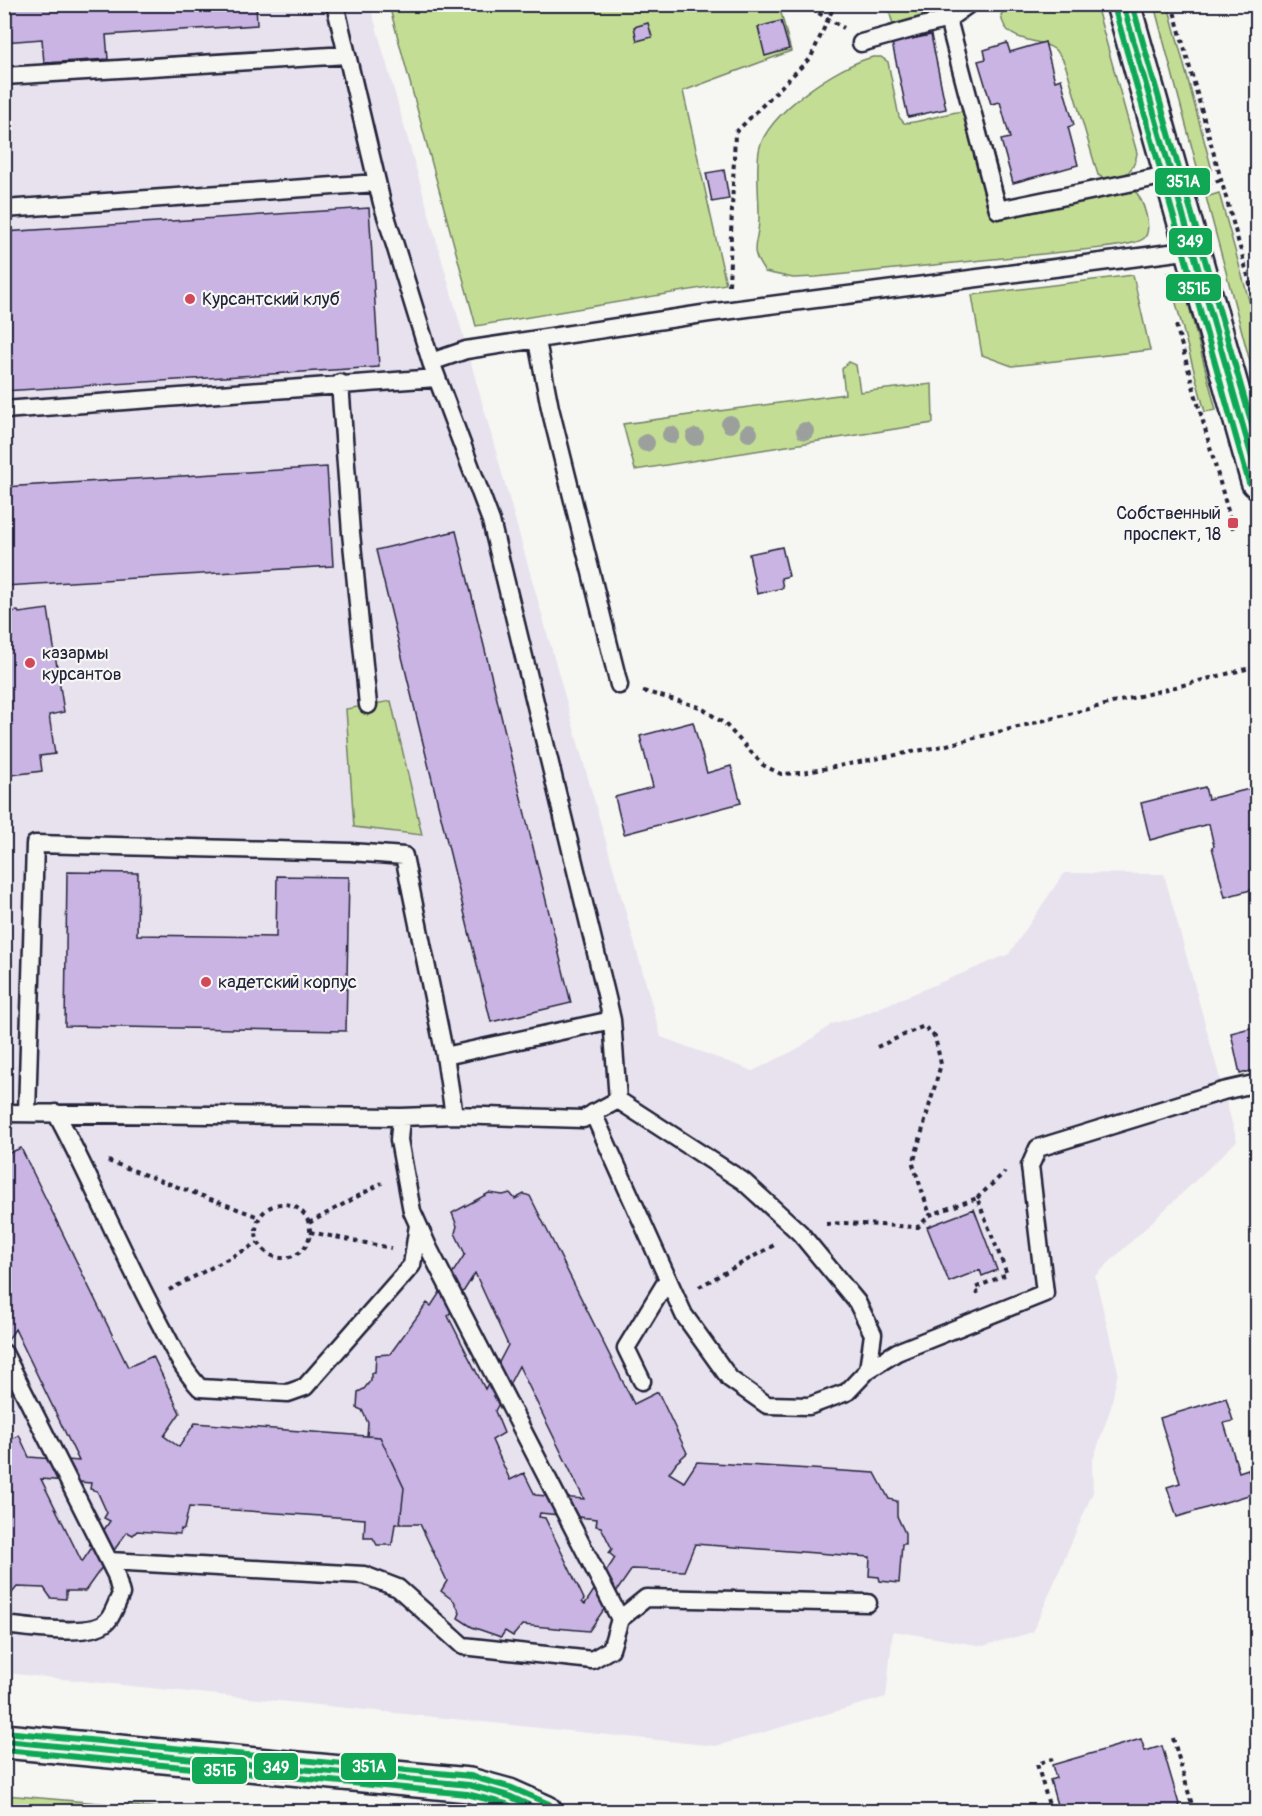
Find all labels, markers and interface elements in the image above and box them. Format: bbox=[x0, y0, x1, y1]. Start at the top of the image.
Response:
line badge: 351А bbox=[1154, 167, 1211, 196]
text: 351А bbox=[1166, 172, 1201, 192]
line badge: 349 bbox=[1168, 227, 1213, 256]
text: 349 bbox=[1177, 232, 1203, 252]
line badge: 351Б bbox=[1165, 273, 1222, 302]
text: 351Б bbox=[1177, 279, 1211, 299]
place label: Курсантский клуб bbox=[202, 288, 340, 311]
marker: Курсантский клуб bbox=[183, 292, 197, 306]
place label: Собственный проспект, 18 bbox=[1116, 502, 1221, 546]
marker: Собственный проспект, 18 bbox=[1226, 516, 1240, 530]
place label: казармы курсантов bbox=[42, 642, 122, 686]
marker: казармы курсантов bbox=[23, 656, 37, 670]
place label: кадетский корпус bbox=[218, 971, 357, 994]
marker: кадетский корпус bbox=[199, 975, 213, 989]
line badge: 349 bbox=[253, 1752, 299, 1781]
line badge: 351А bbox=[340, 1752, 397, 1781]
line badge: 351Б bbox=[191, 1756, 248, 1785]
text: 351А bbox=[352, 1757, 387, 1777]
text: 349 bbox=[263, 1758, 289, 1778]
text: 351Б bbox=[203, 1761, 237, 1781]

